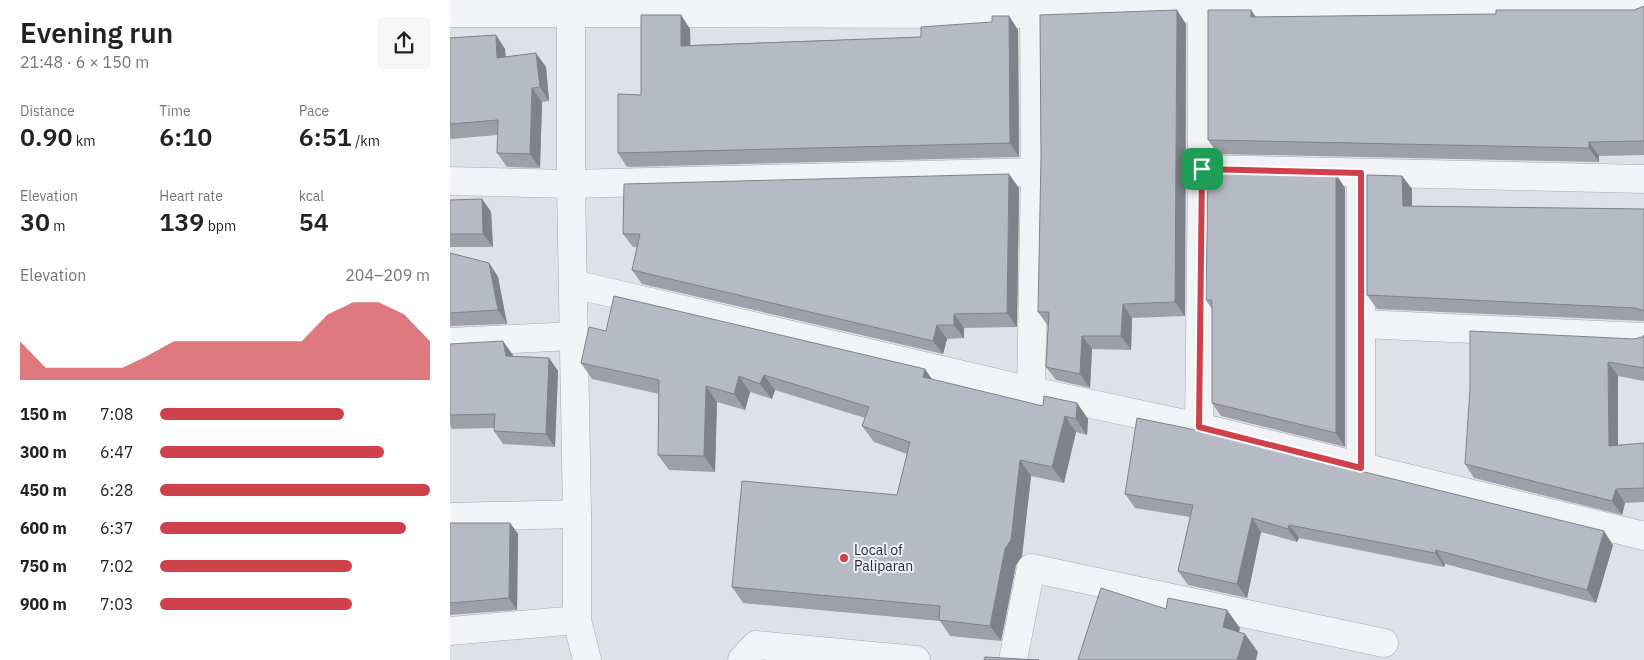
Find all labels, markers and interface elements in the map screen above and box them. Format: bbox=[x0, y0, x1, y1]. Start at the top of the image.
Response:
text: Evening run bbox=[20, 14, 173, 51]
button: share bbox=[378, 17, 430, 69]
text: 21:48 · 6 × 150 m bbox=[20, 52, 149, 72]
text: Distance bbox=[20, 102, 75, 120]
text: Time bbox=[159, 102, 191, 120]
text: Pace bbox=[299, 102, 329, 120]
text: 0.90 bbox=[20, 120, 72, 153]
text: 6:10 bbox=[159, 120, 212, 153]
text: 6:51 bbox=[299, 120, 352, 153]
text: km bbox=[72, 132, 95, 150]
text: /km bbox=[352, 132, 380, 150]
pin bbox=[1181, 148, 1223, 190]
icon: arrive bbox=[1188, 155, 1216, 183]
text: Elevation bbox=[20, 187, 78, 205]
text: Heart rate bbox=[159, 187, 223, 205]
text: kcal bbox=[299, 187, 324, 205]
text: 30 bbox=[20, 205, 50, 238]
text: 139 bbox=[159, 205, 204, 238]
text: 54 bbox=[299, 205, 329, 238]
text: m bbox=[50, 217, 66, 235]
text: bpm bbox=[204, 217, 236, 235]
text: Elevation bbox=[20, 265, 86, 285]
text: 204–209 m bbox=[345, 265, 430, 285]
text: 150 m bbox=[20, 404, 67, 424]
text: 7:08 bbox=[100, 404, 133, 424]
text: 300 m bbox=[20, 442, 67, 462]
text: 6:47 bbox=[100, 442, 133, 462]
text: 450 m bbox=[20, 480, 67, 500]
text: 6:28 bbox=[100, 480, 133, 500]
text: 600 m bbox=[20, 518, 67, 538]
text: 6:37 bbox=[100, 518, 133, 538]
place label: Local of Paliparan bbox=[854, 541, 913, 575]
marker: Local of Paliparan bbox=[838, 552, 850, 564]
text: 750 m bbox=[20, 556, 67, 576]
text: 7:02 bbox=[100, 556, 133, 576]
text: 900 m bbox=[20, 594, 67, 614]
text: 7:03 bbox=[100, 594, 133, 614]

